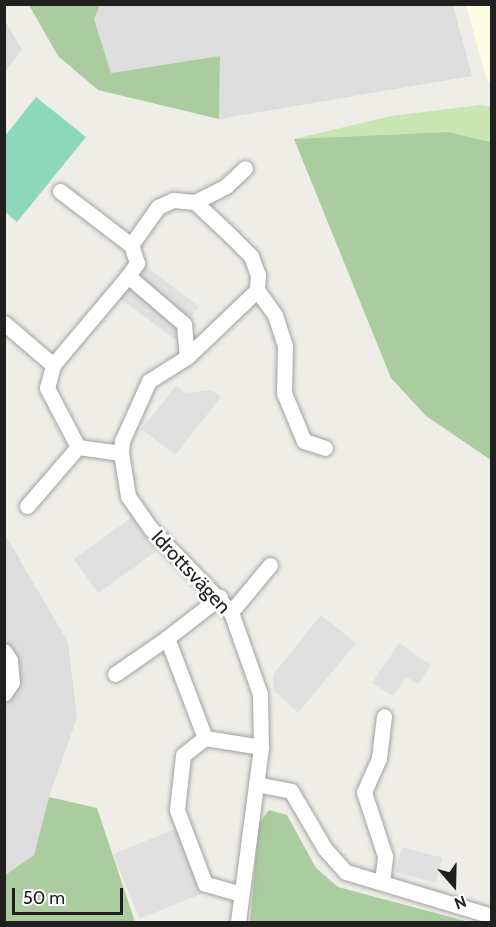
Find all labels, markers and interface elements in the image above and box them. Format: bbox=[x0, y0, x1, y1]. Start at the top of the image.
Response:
street label: Idrottsvägen bbox=[146, 525, 236, 619]
north arrow bbox=[424, 855, 484, 915]
scale bar bbox=[15, 876, 126, 914]
text: 50 m bbox=[23, 887, 65, 909]
text: N bbox=[452, 892, 469, 913]

